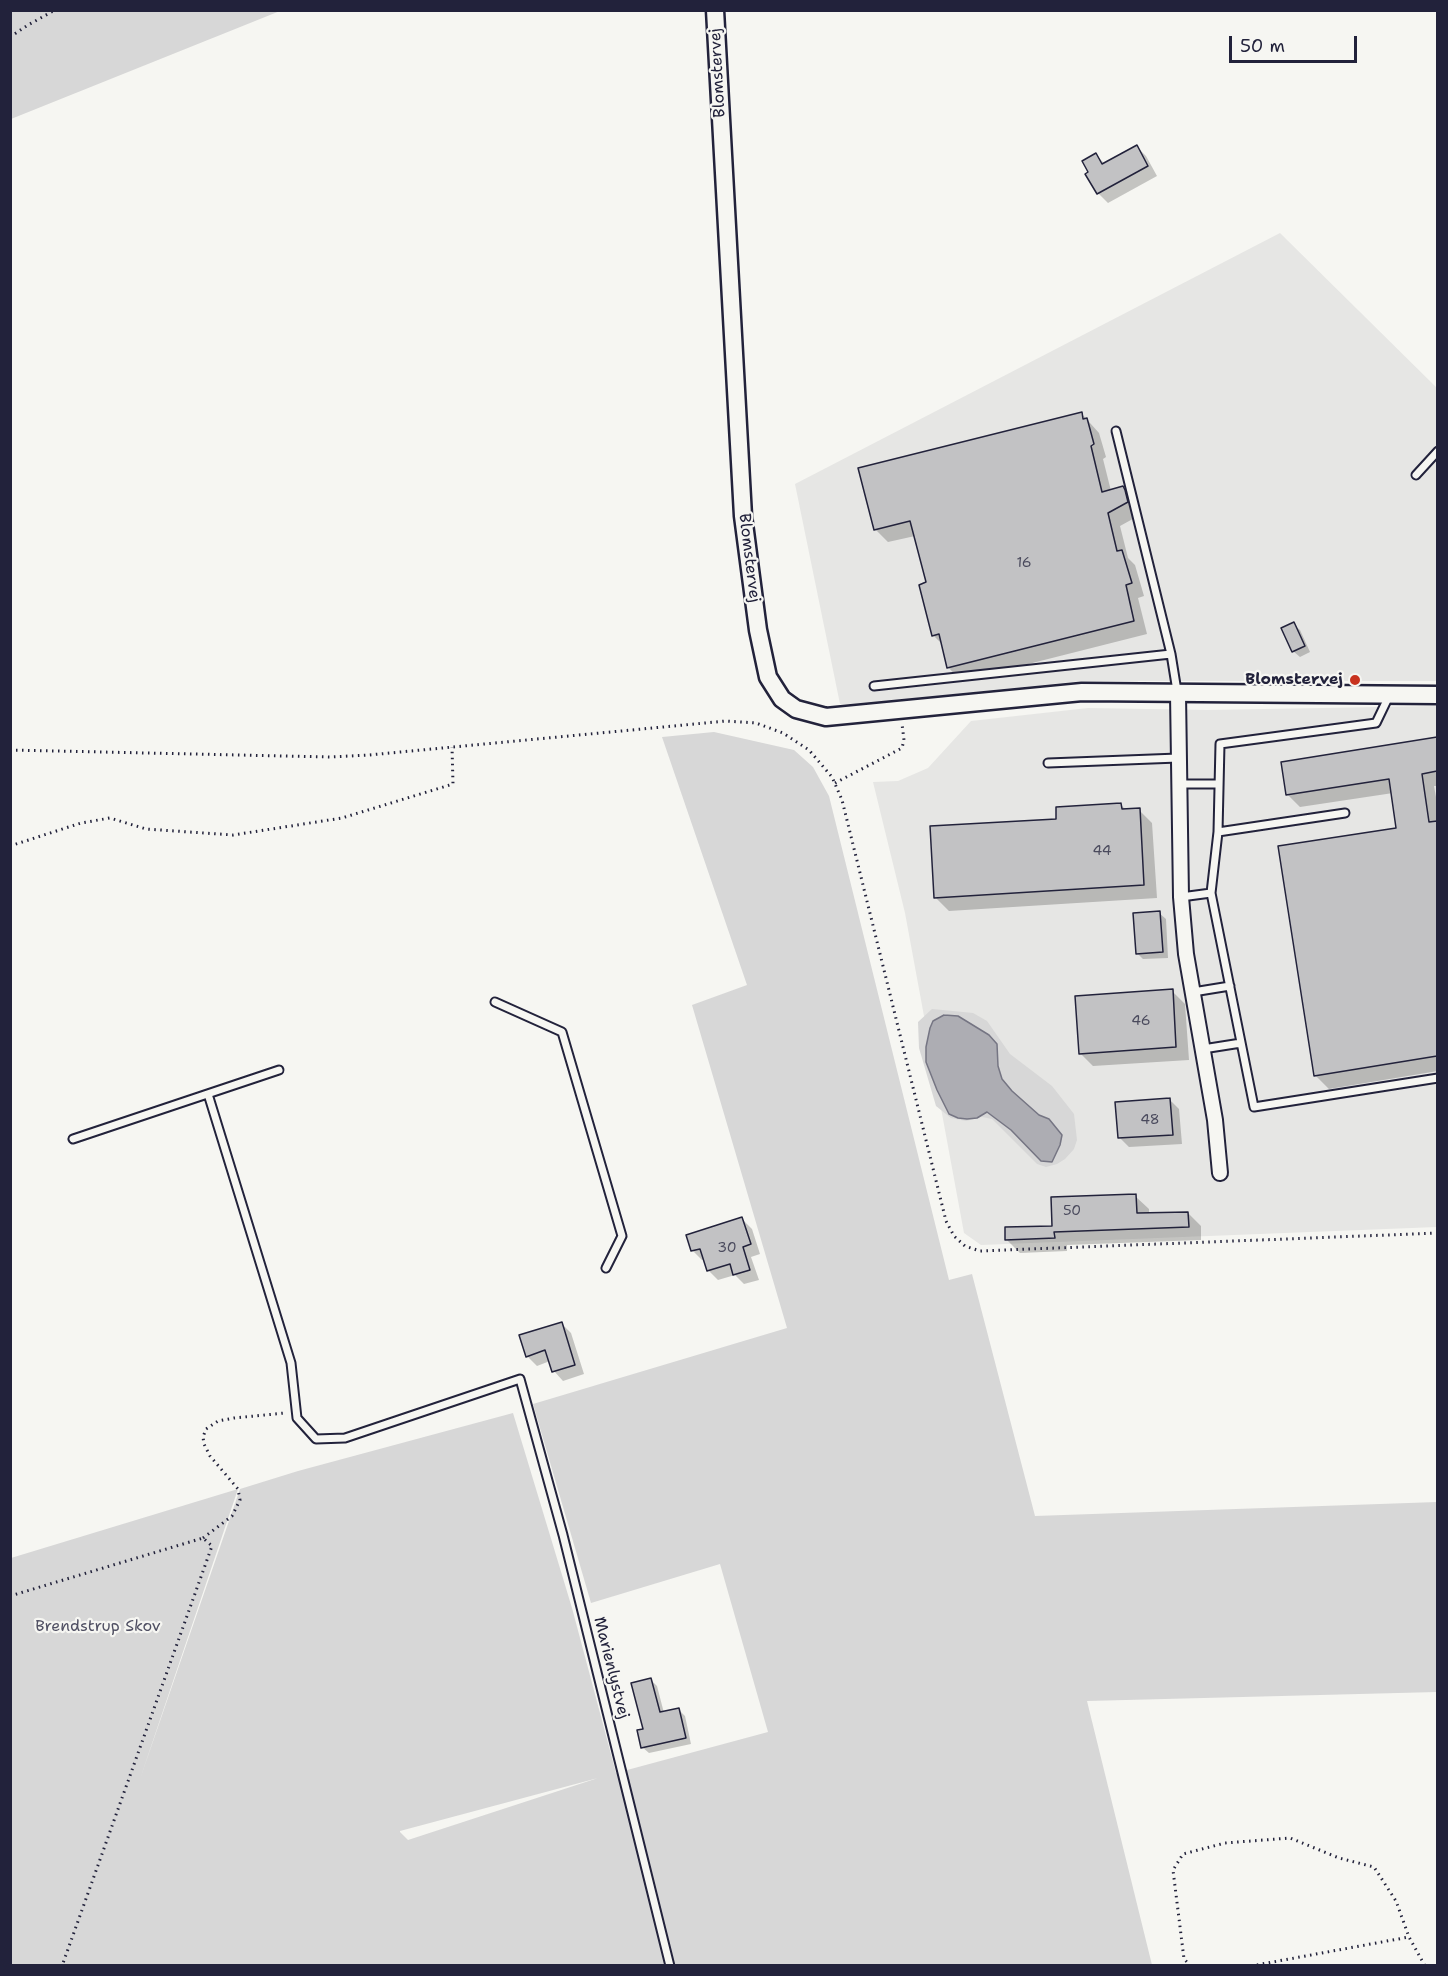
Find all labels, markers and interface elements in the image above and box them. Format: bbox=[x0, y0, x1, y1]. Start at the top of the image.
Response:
scale bar bbox=[1232, 24, 1360, 62]
street label: Blomstervej bbox=[706, 28, 730, 118]
text: 50 m bbox=[1240, 34, 1285, 58]
street label: Blomstervej bbox=[734, 512, 764, 604]
house number: 16 bbox=[1016, 555, 1032, 571]
place label: Blomstervej bbox=[1245, 670, 1343, 690]
marker: Blomstervej bbox=[1348, 673, 1362, 687]
house number: 44 bbox=[1092, 843, 1112, 859]
house number: 46 bbox=[1131, 1013, 1151, 1029]
house number: 48 bbox=[1140, 1112, 1160, 1128]
house number: 50 bbox=[1063, 1203, 1081, 1219]
house number: 30 bbox=[717, 1240, 737, 1256]
street label: Marienlystvej bbox=[589, 1615, 633, 1721]
park label: Brendstrup Skov bbox=[35, 1617, 161, 1637]

